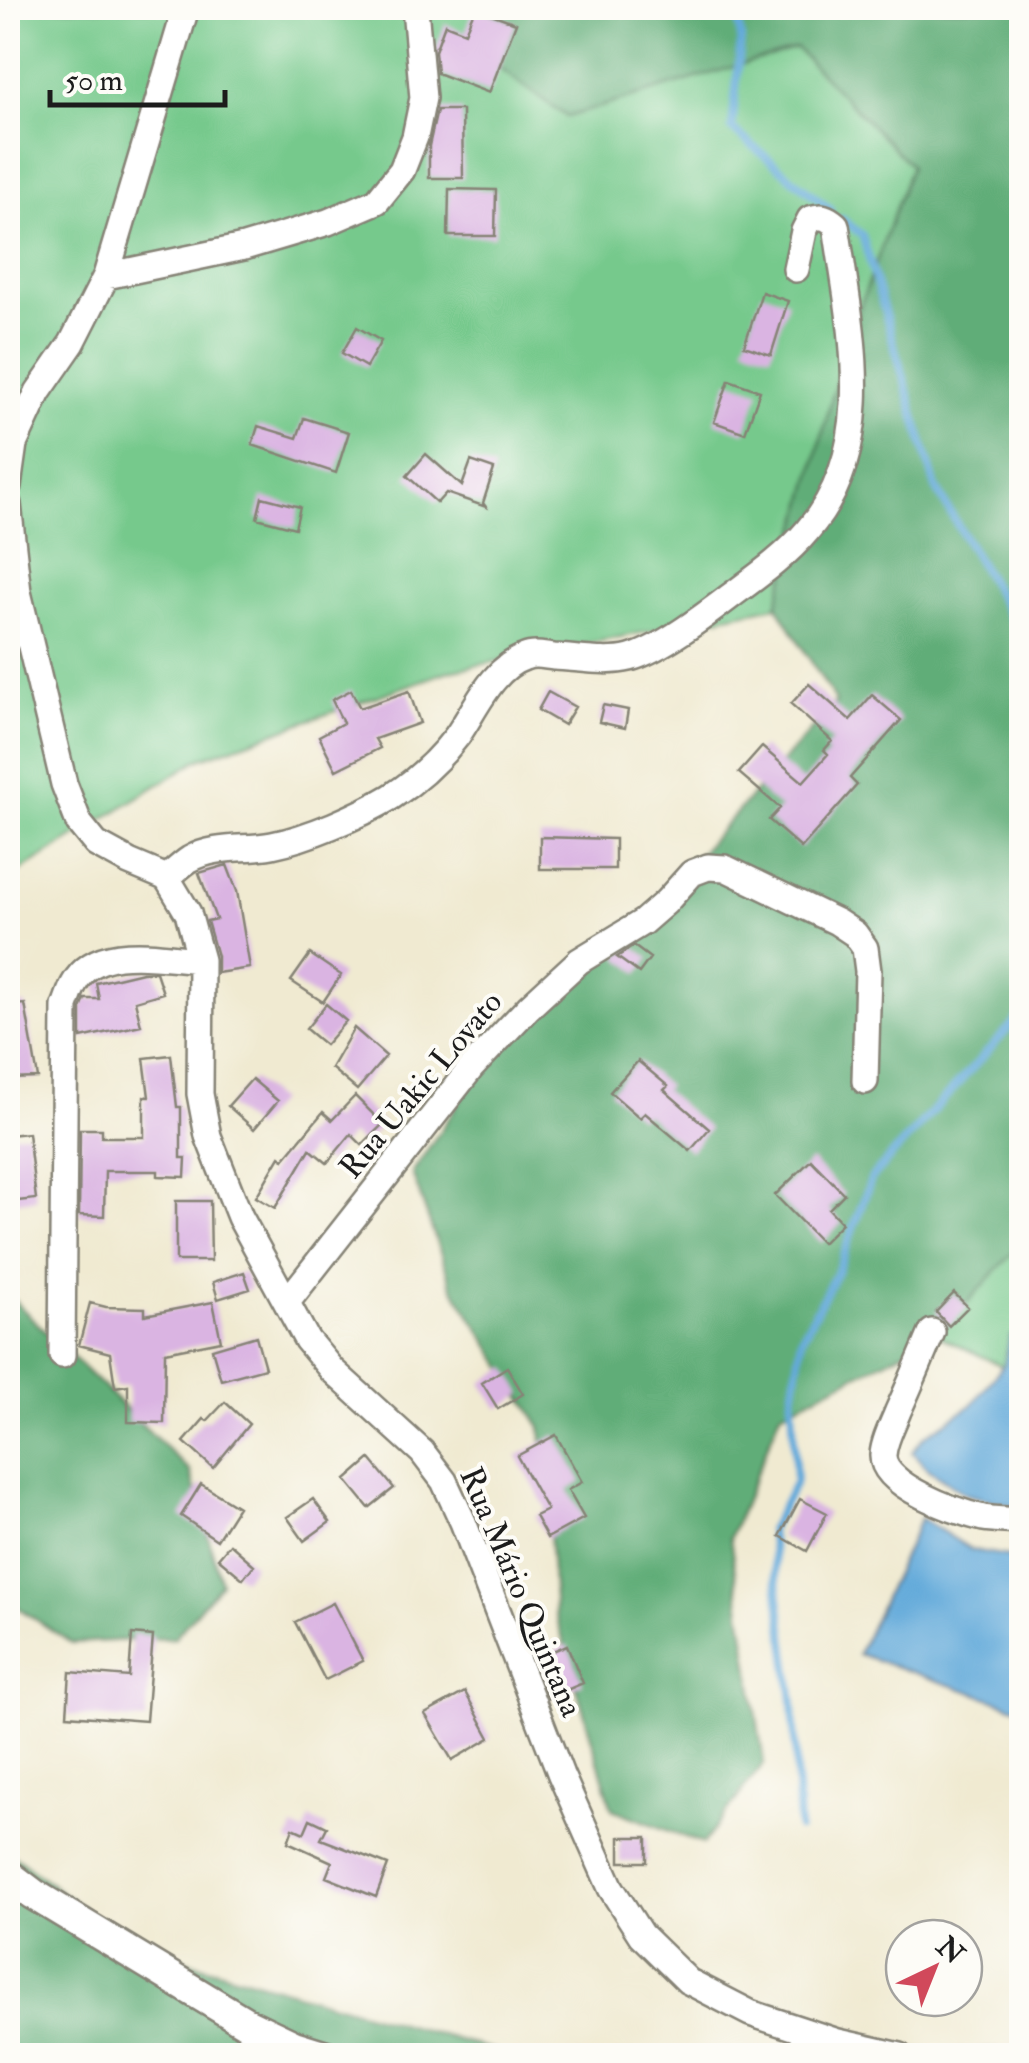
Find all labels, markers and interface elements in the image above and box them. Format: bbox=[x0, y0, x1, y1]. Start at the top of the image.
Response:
scale bar bbox=[50, 45, 225, 107]
text: 50 m bbox=[65, 62, 123, 99]
street label: Rua Uakic Lovato bbox=[331, 983, 511, 1187]
street label: Rua Mário Quintana bbox=[450, 1461, 592, 1723]
north arrow bbox=[884, 1918, 984, 2018]
text: N bbox=[928, 1929, 972, 1973]

